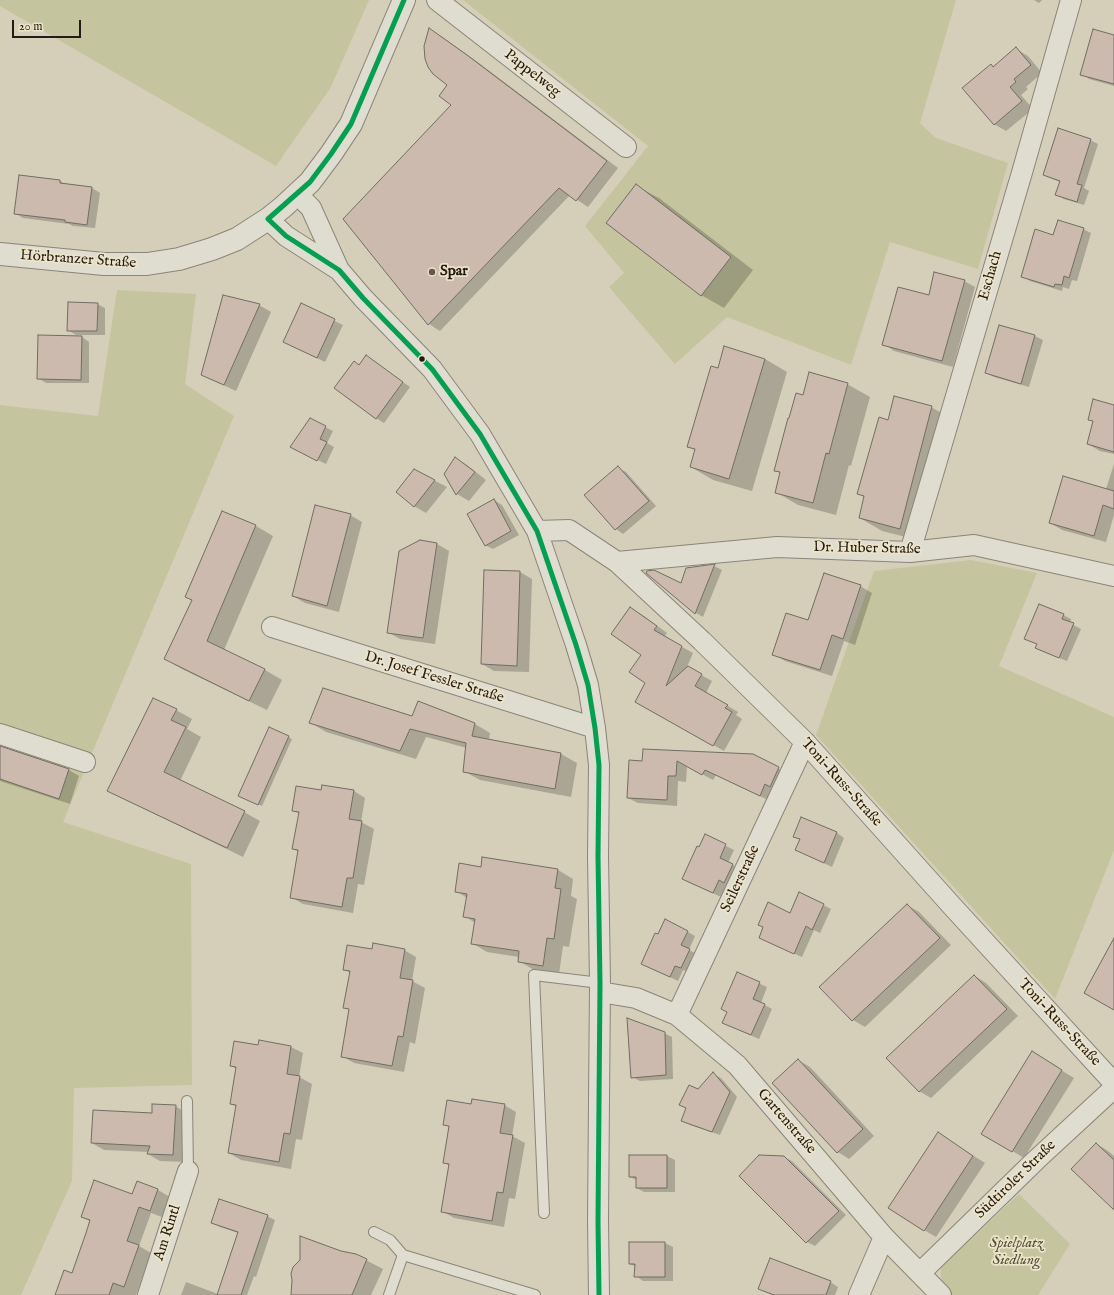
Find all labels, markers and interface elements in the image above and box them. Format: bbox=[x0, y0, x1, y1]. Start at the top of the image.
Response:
scale bar bbox=[14, 12, 83, 38]
text: 20 m bbox=[19, 19, 42, 34]
street label: Pappelweg bbox=[500, 46, 564, 102]
street label: Hörbranzer Straße bbox=[19, 247, 137, 273]
street label: Eschach bbox=[975, 249, 1007, 303]
place label: Spar bbox=[440, 263, 468, 281]
marker: Spar bbox=[427, 267, 437, 277]
unlabelled marker bbox=[417, 354, 427, 364]
street label: Dr. Huber Straße bbox=[813, 539, 921, 559]
street label: Dr. Josef Fessler Straße bbox=[362, 648, 506, 708]
street label: Toni-Russ-Straße bbox=[797, 735, 885, 831]
street label: Seilerstraße bbox=[718, 843, 764, 915]
street label: Toni-Russ-Straße bbox=[1014, 976, 1104, 1070]
street label: Gartenstraße bbox=[753, 1086, 819, 1158]
street label: Südtiroler Straße bbox=[972, 1137, 1060, 1223]
street label: Am Rintl bbox=[151, 1203, 185, 1263]
park label: Spielplatz Siedlung bbox=[989, 1235, 1043, 1270]

